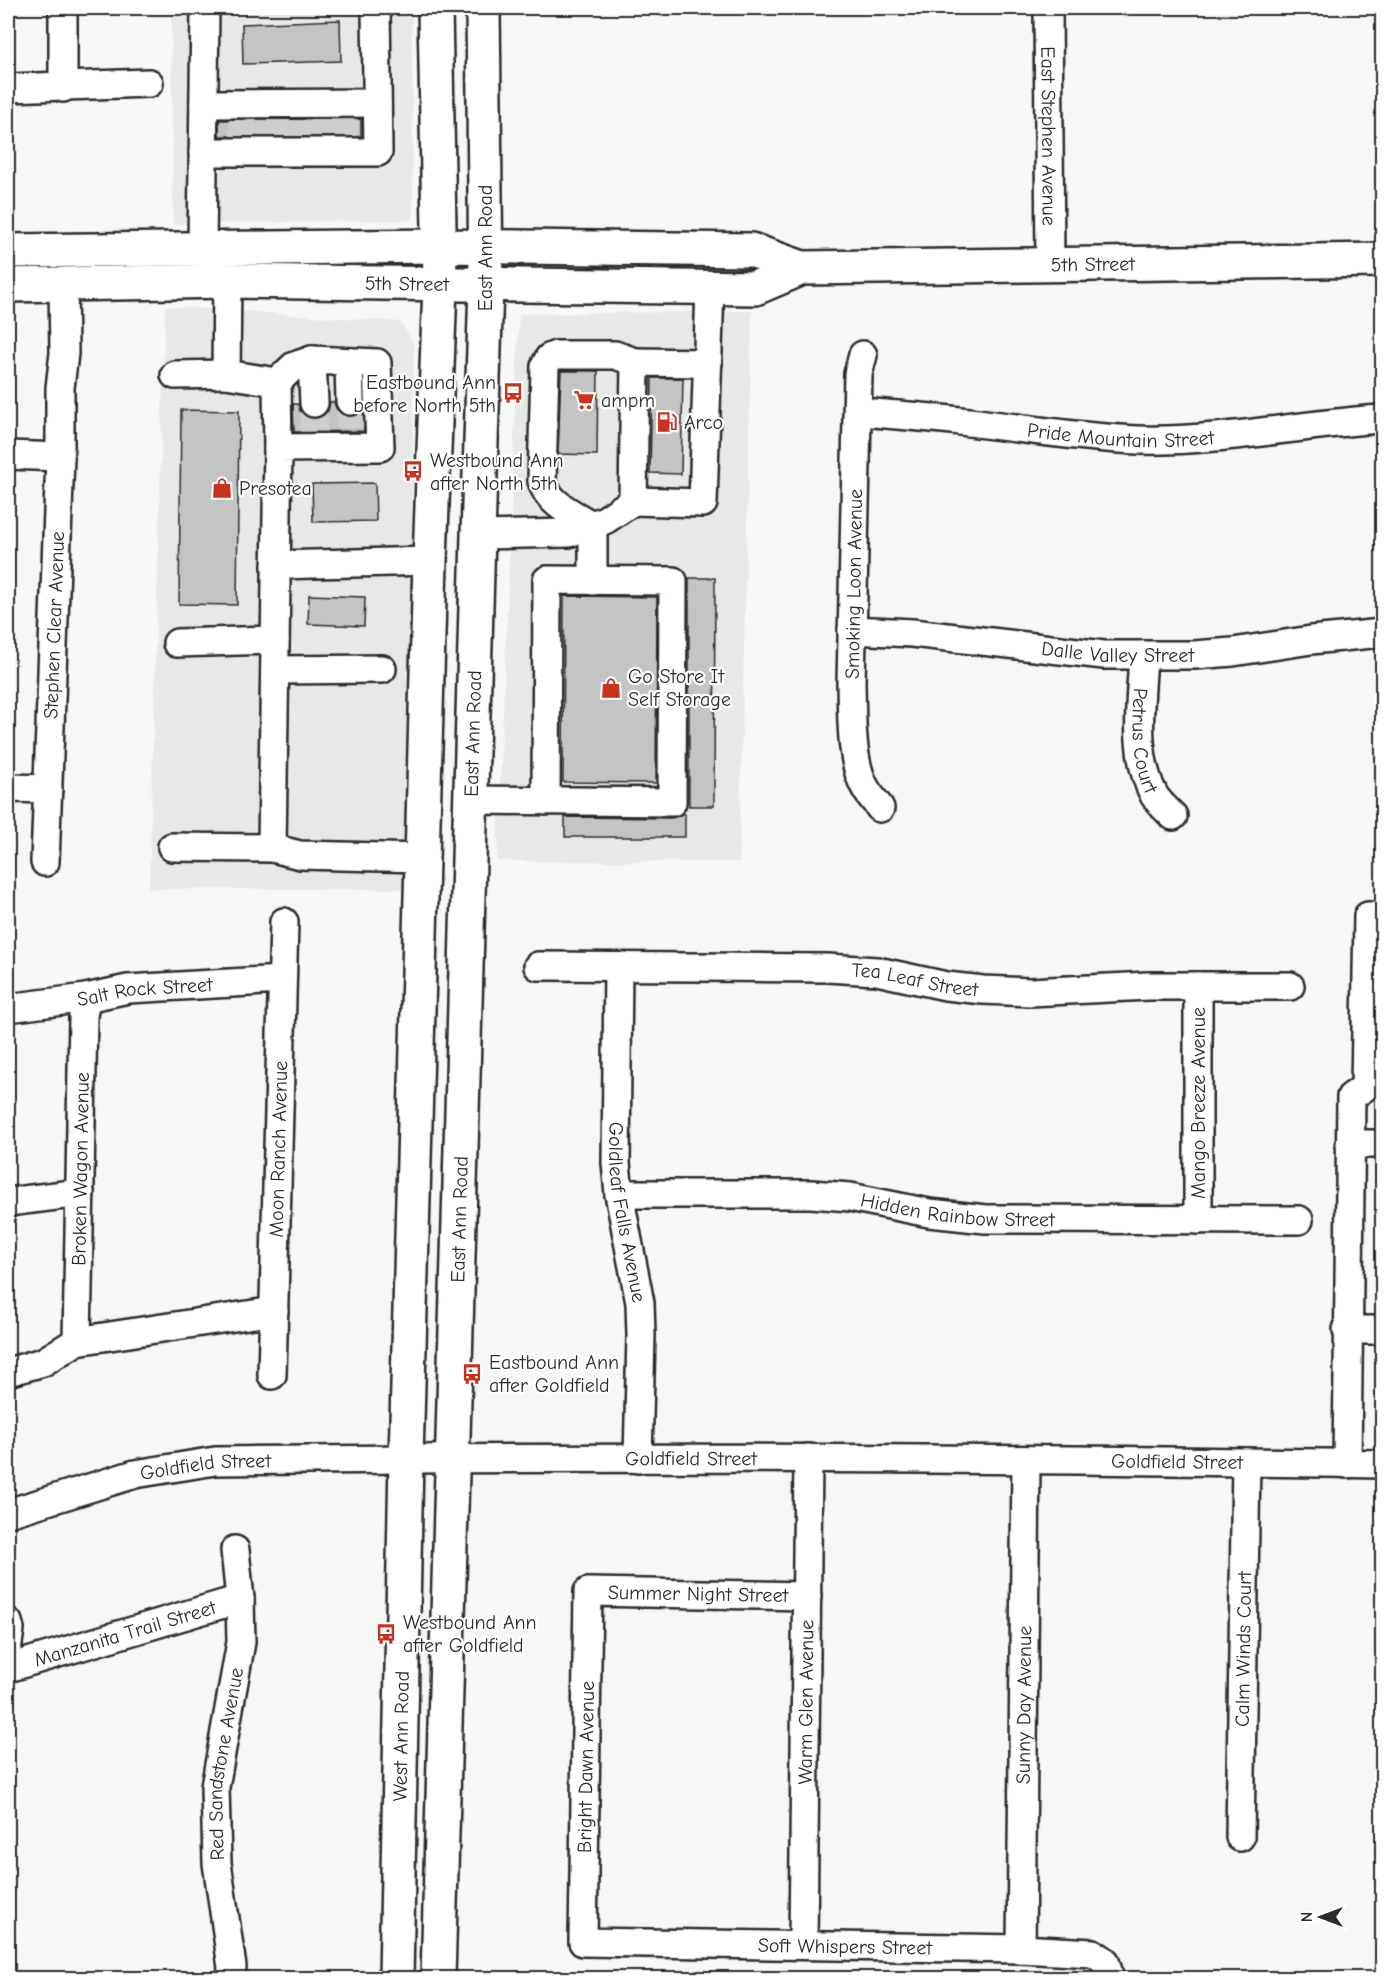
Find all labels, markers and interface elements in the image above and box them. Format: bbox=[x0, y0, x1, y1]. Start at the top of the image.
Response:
street label: East Stephen Avenue bbox=[1037, 46, 1061, 226]
street label: East Ann Road bbox=[474, 185, 497, 311]
street label: 5th Street bbox=[1051, 252, 1136, 276]
street label: 5th Street bbox=[365, 271, 450, 295]
place label: Eastbound Ann before North 5th bbox=[353, 371, 496, 417]
bus stop icon: Eastbound Ann before North 5th bbox=[501, 381, 525, 405]
supermarket icon: ampm bbox=[572, 388, 596, 412]
place label: ampm bbox=[601, 389, 655, 412]
fuel station icon: Arco bbox=[655, 410, 679, 434]
place label: Arco bbox=[684, 411, 723, 434]
street label: Pride Mountain Street bbox=[1026, 418, 1216, 452]
place label: Westbound Ann after North 5th bbox=[430, 449, 564, 495]
bus stop icon: Westbound Ann after North 5th bbox=[401, 459, 425, 483]
shop icon: Presotea bbox=[210, 476, 234, 500]
place label: Presotea bbox=[239, 477, 312, 500]
street label: Smoking Loon Avenue bbox=[841, 489, 867, 679]
street label: Stephen Clear Avenue bbox=[39, 531, 69, 720]
street label: Dalle Valley Street bbox=[1040, 636, 1195, 667]
place label: Go Store It Self Storage bbox=[628, 665, 731, 711]
street label: East Ann Road bbox=[459, 670, 486, 797]
shop icon: Go Store It Self Storage bbox=[599, 676, 623, 700]
street label: Petrus Court bbox=[1128, 687, 1164, 798]
street label: Tea Leaf Street bbox=[851, 958, 981, 1001]
street label: Salt Rock Street bbox=[76, 973, 215, 1011]
street label: Mango Breeze Avenue bbox=[1187, 1007, 1210, 1199]
street label: Moon Ranch Avenue bbox=[264, 1060, 292, 1238]
street label: Broken Wagon Avenue bbox=[67, 1072, 93, 1266]
street label: Goldleaf Falls Avenue bbox=[604, 1122, 651, 1304]
street label: East Ann Road bbox=[446, 1156, 472, 1283]
street label: Hidden Rainbow Street bbox=[859, 1188, 1056, 1231]
place label: Eastbound Ann after Goldfield bbox=[489, 1351, 619, 1397]
bus stop icon: Eastbound Ann after Goldfield bbox=[460, 1362, 484, 1386]
street label: Goldfield Street bbox=[625, 1447, 758, 1470]
street label: Goldfield Street bbox=[138, 1449, 272, 1485]
street label: Goldfield Street bbox=[1111, 1449, 1244, 1474]
street label: Calm Winds Court bbox=[1230, 1570, 1256, 1727]
street label: Summer Night Street bbox=[608, 1581, 790, 1607]
street label: Manzanita Trail Street bbox=[31, 1595, 220, 1671]
place label: Westbound Ann after Goldfield bbox=[403, 1611, 537, 1657]
street label: Warm Glen Avenue bbox=[793, 1619, 818, 1785]
bus stop icon: Westbound Ann after Goldfield bbox=[374, 1622, 398, 1646]
street label: Sunny Day Avenue bbox=[1011, 1626, 1036, 1784]
street label: Red Sandstone Avenue bbox=[203, 1666, 248, 1861]
street label: West Ann Road bbox=[388, 1671, 413, 1801]
street label: Bright Dawn Avenue bbox=[573, 1681, 599, 1853]
north arrow bbox=[1291, 1887, 1351, 1947]
text: N bbox=[1298, 1912, 1316, 1922]
street label: Soft Whispers Street bbox=[758, 1933, 933, 1959]

